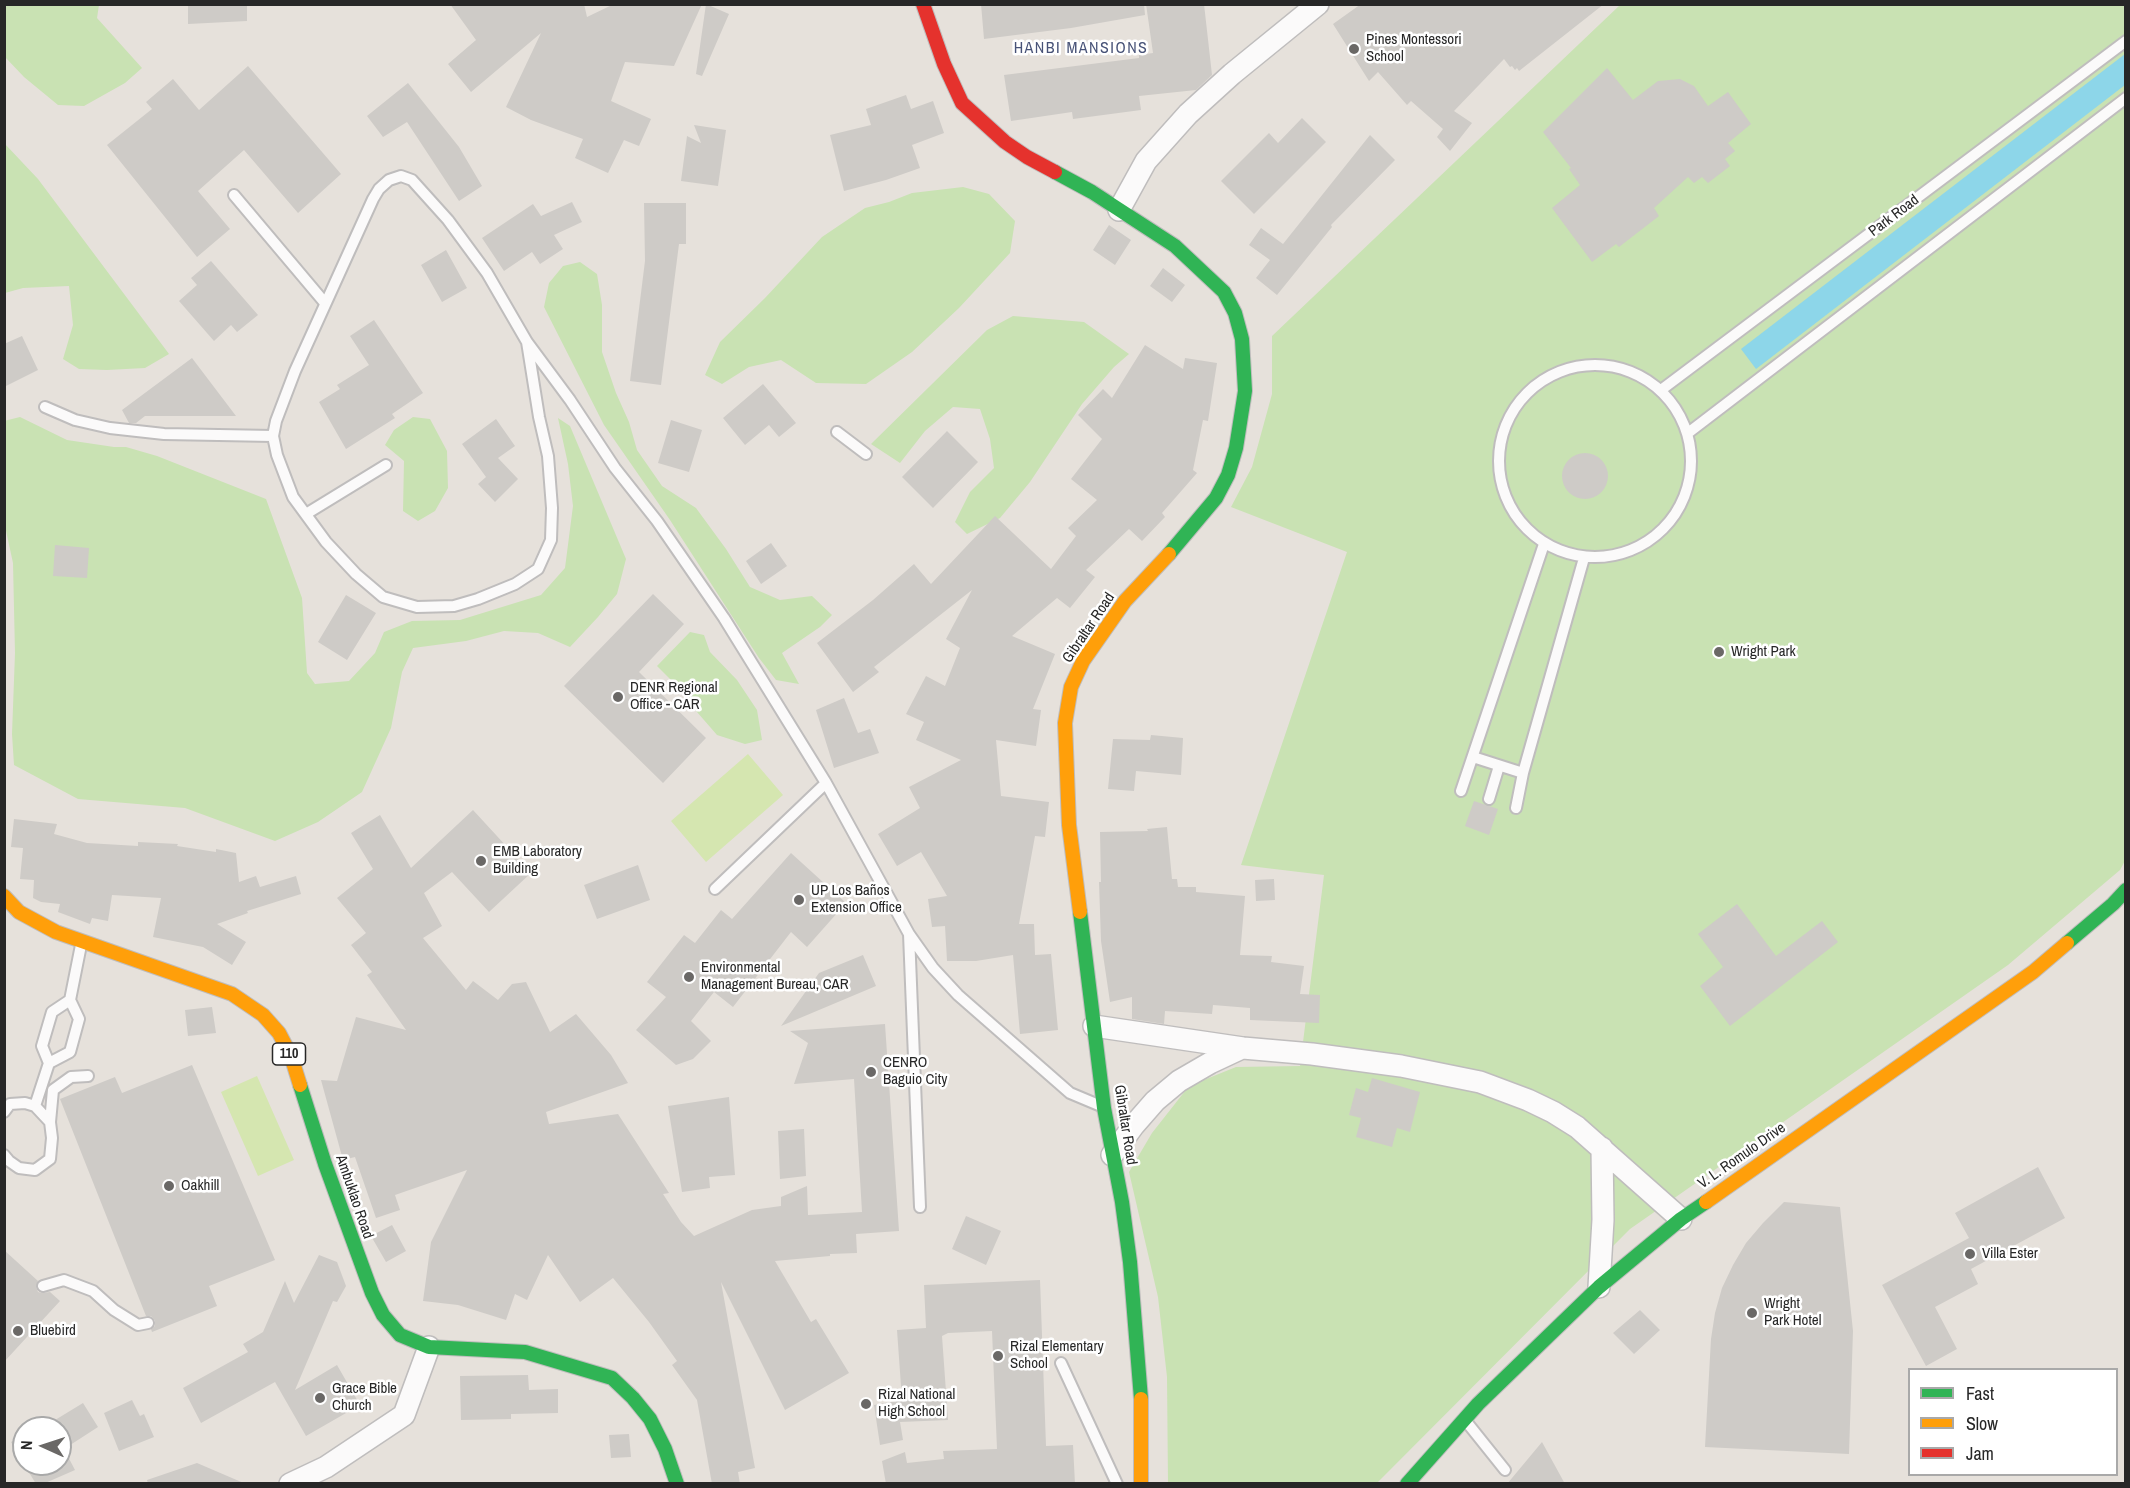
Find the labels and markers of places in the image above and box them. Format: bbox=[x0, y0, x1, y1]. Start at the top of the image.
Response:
place label: Pines Montessori School bbox=[1366, 31, 1462, 66]
marker: Pines Montessori School bbox=[1347, 42, 1361, 56]
place label: Wright Park bbox=[1731, 643, 1796, 661]
marker: Wright Park bbox=[1712, 645, 1726, 659]
place label: DENR Regional Office - CAR bbox=[630, 679, 717, 714]
marker: DENR Regional Office - CAR bbox=[611, 690, 625, 704]
place label: EMB Laboratory Building bbox=[493, 843, 582, 878]
marker: EMB Laboratory Building bbox=[474, 854, 488, 868]
place label: UP Los Baños Extension Office bbox=[811, 882, 902, 917]
marker: UP Los Baños Extension Office bbox=[792, 893, 806, 907]
place label: Environmental Management Bureau, CAR bbox=[701, 959, 849, 994]
marker: Environmental Management Bureau, CAR bbox=[682, 970, 696, 984]
place label: CENRO Baguio City bbox=[883, 1054, 947, 1089]
marker: CENRO Baguio City bbox=[864, 1065, 878, 1079]
place label: Oakhill bbox=[181, 1177, 219, 1195]
marker: Oakhill bbox=[162, 1179, 176, 1193]
place label: Villa Ester bbox=[1982, 1245, 2038, 1263]
marker: Villa Ester bbox=[1963, 1247, 1977, 1261]
place label: Wright Park Hotel bbox=[1764, 1295, 1821, 1330]
marker: Wright Park Hotel bbox=[1745, 1306, 1759, 1320]
place label: Bluebird bbox=[30, 1322, 76, 1340]
marker: Bluebird bbox=[11, 1324, 25, 1338]
place label: Rizal Elementary School bbox=[1010, 1338, 1104, 1373]
marker: Rizal Elementary School bbox=[991, 1349, 1005, 1363]
place label: Grace Bible Church bbox=[332, 1380, 397, 1415]
place label: Rizal National High School bbox=[878, 1386, 955, 1421]
marker: Grace Bible Church bbox=[313, 1391, 327, 1405]
marker: Rizal National High School bbox=[859, 1397, 873, 1411]

